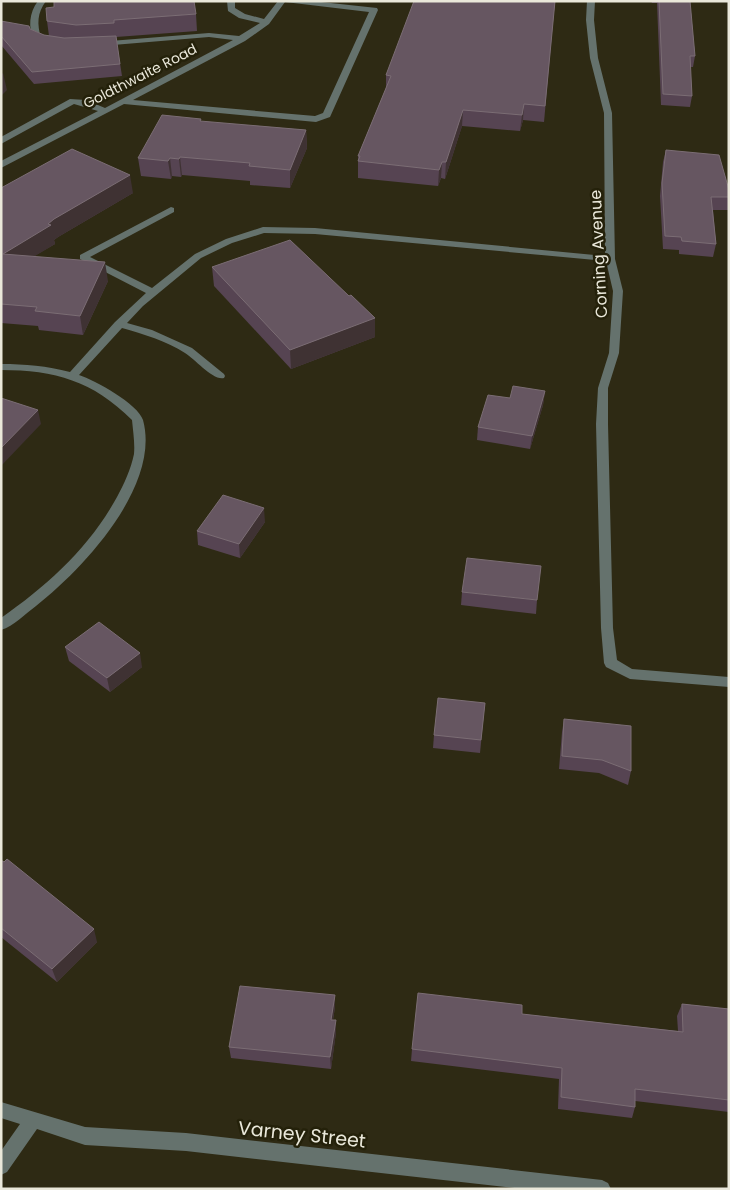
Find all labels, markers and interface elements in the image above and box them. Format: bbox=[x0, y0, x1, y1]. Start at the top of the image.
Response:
street label: Goldthwaite Road bbox=[80, 39, 200, 113]
street label: Corning Avenue bbox=[584, 189, 613, 319]
street label: Varney Street bbox=[237, 1114, 367, 1155]

